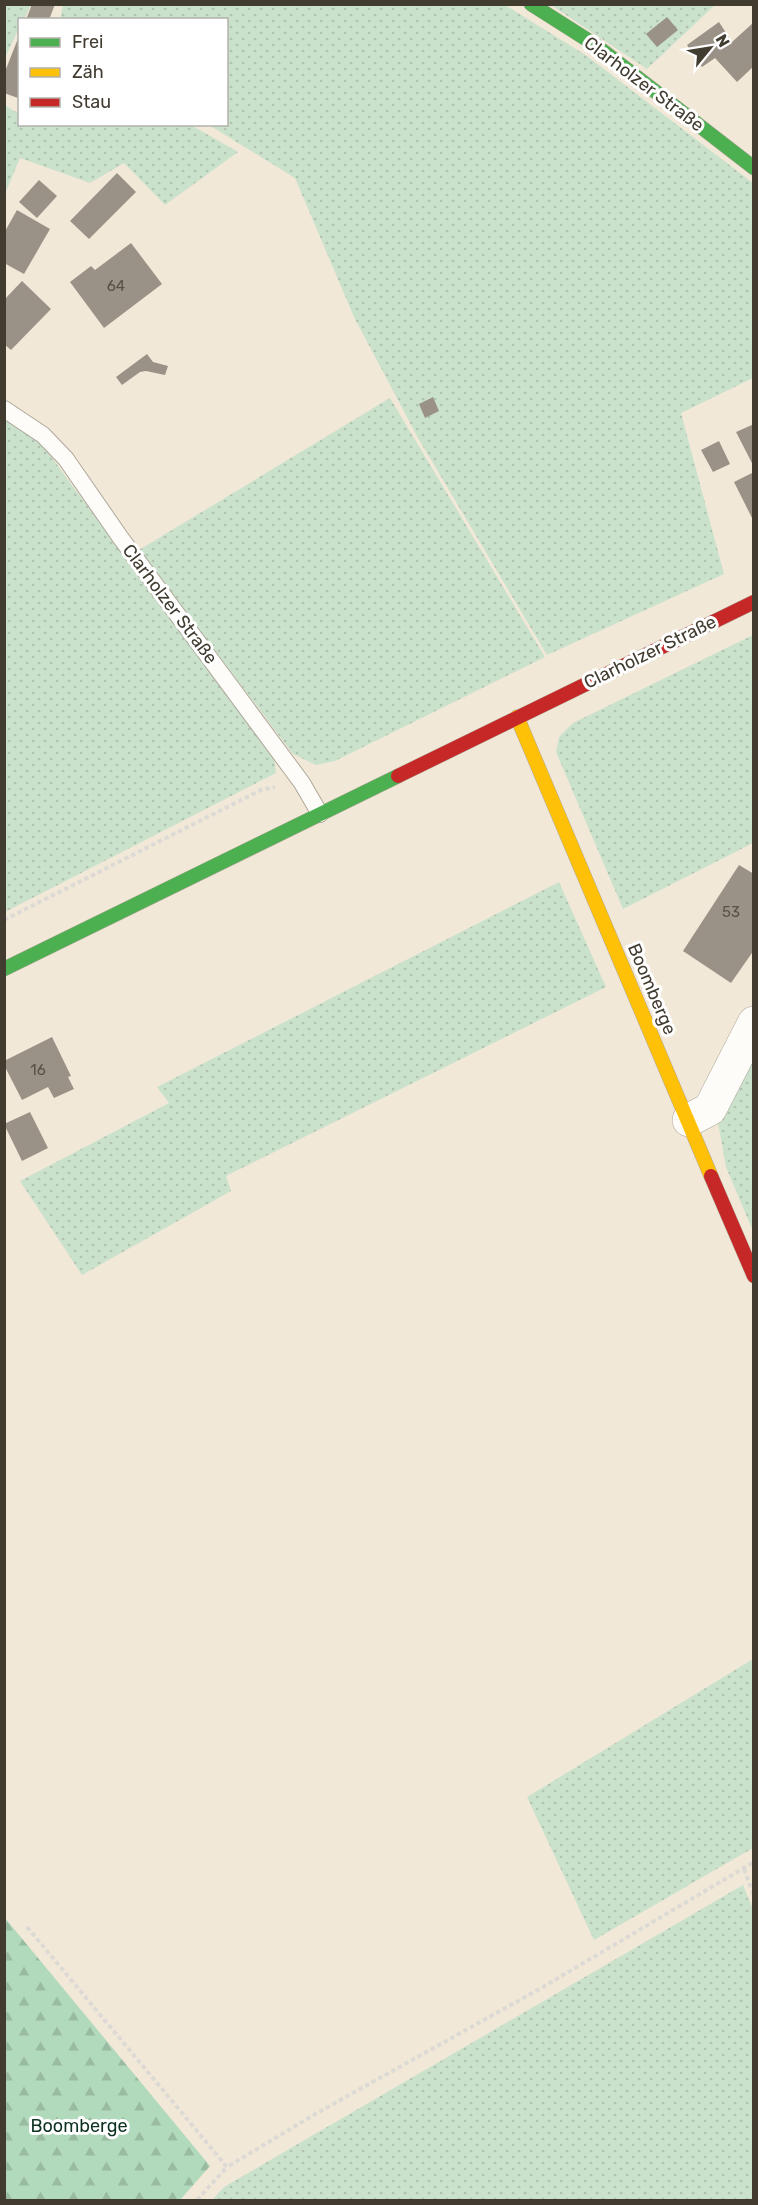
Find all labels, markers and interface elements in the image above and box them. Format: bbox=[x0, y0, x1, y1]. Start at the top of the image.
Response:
legend bbox=[18, 18, 228, 126]
north arrow bbox=[680, 18, 740, 78]
text: Frei bbox=[72, 31, 103, 53]
text: N bbox=[711, 31, 734, 50]
street label: Clarholzer Straße bbox=[580, 32, 708, 136]
text: Zäh bbox=[72, 61, 104, 83]
text: Stau bbox=[72, 91, 111, 113]
house number: 64 bbox=[107, 277, 125, 295]
street label: Clarholzer Straße bbox=[118, 540, 222, 668]
street label: Clarholzer Straße bbox=[580, 610, 720, 694]
house number: 53 bbox=[722, 903, 740, 921]
street label: Boomberge bbox=[623, 940, 681, 1038]
house number: 16 bbox=[30, 1061, 46, 1079]
park label: Boomberge bbox=[31, 2115, 127, 2137]

